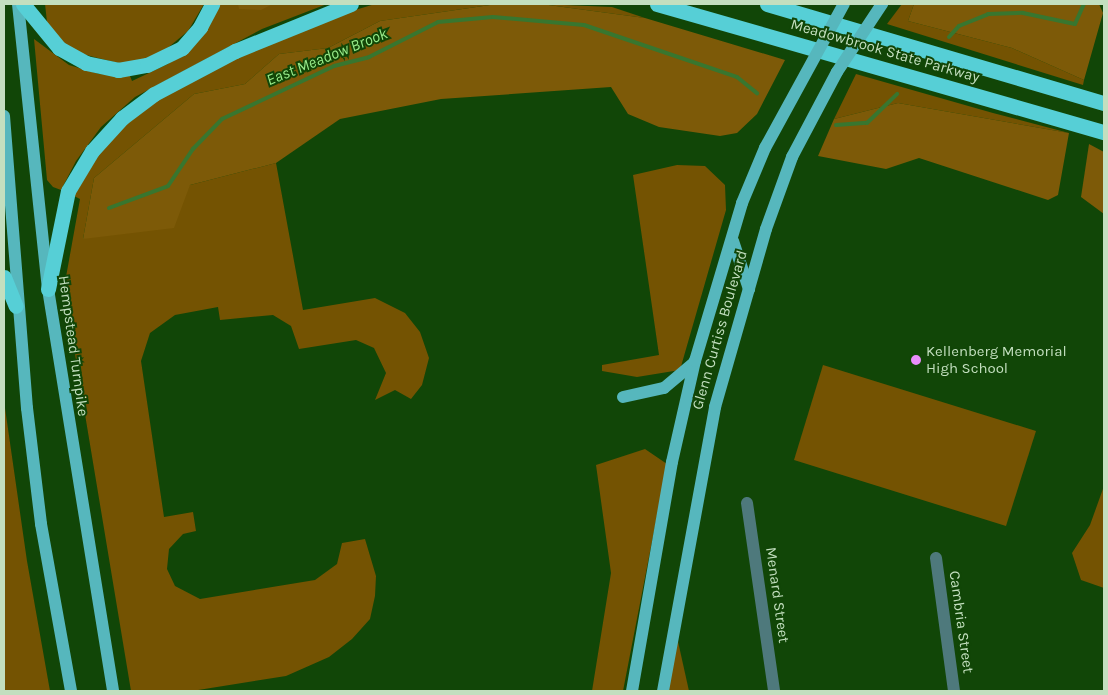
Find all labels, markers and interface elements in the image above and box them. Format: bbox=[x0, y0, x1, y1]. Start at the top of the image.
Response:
street label: Meadowbrook State Parkway bbox=[788, 15, 982, 87]
water label: East Meadow Brook bbox=[264, 24, 390, 90]
street label: Glenn Curtiss Boulevard bbox=[689, 248, 751, 412]
street label: Hempstead Turnpike bbox=[54, 274, 92, 418]
place label: Kellenberg Memorial High School bbox=[926, 342, 1067, 377]
marker: Kellenberg Memorial High School bbox=[910, 354, 922, 366]
street label: Menard Street bbox=[761, 546, 793, 644]
street label: Cambria Street bbox=[945, 570, 977, 674]

